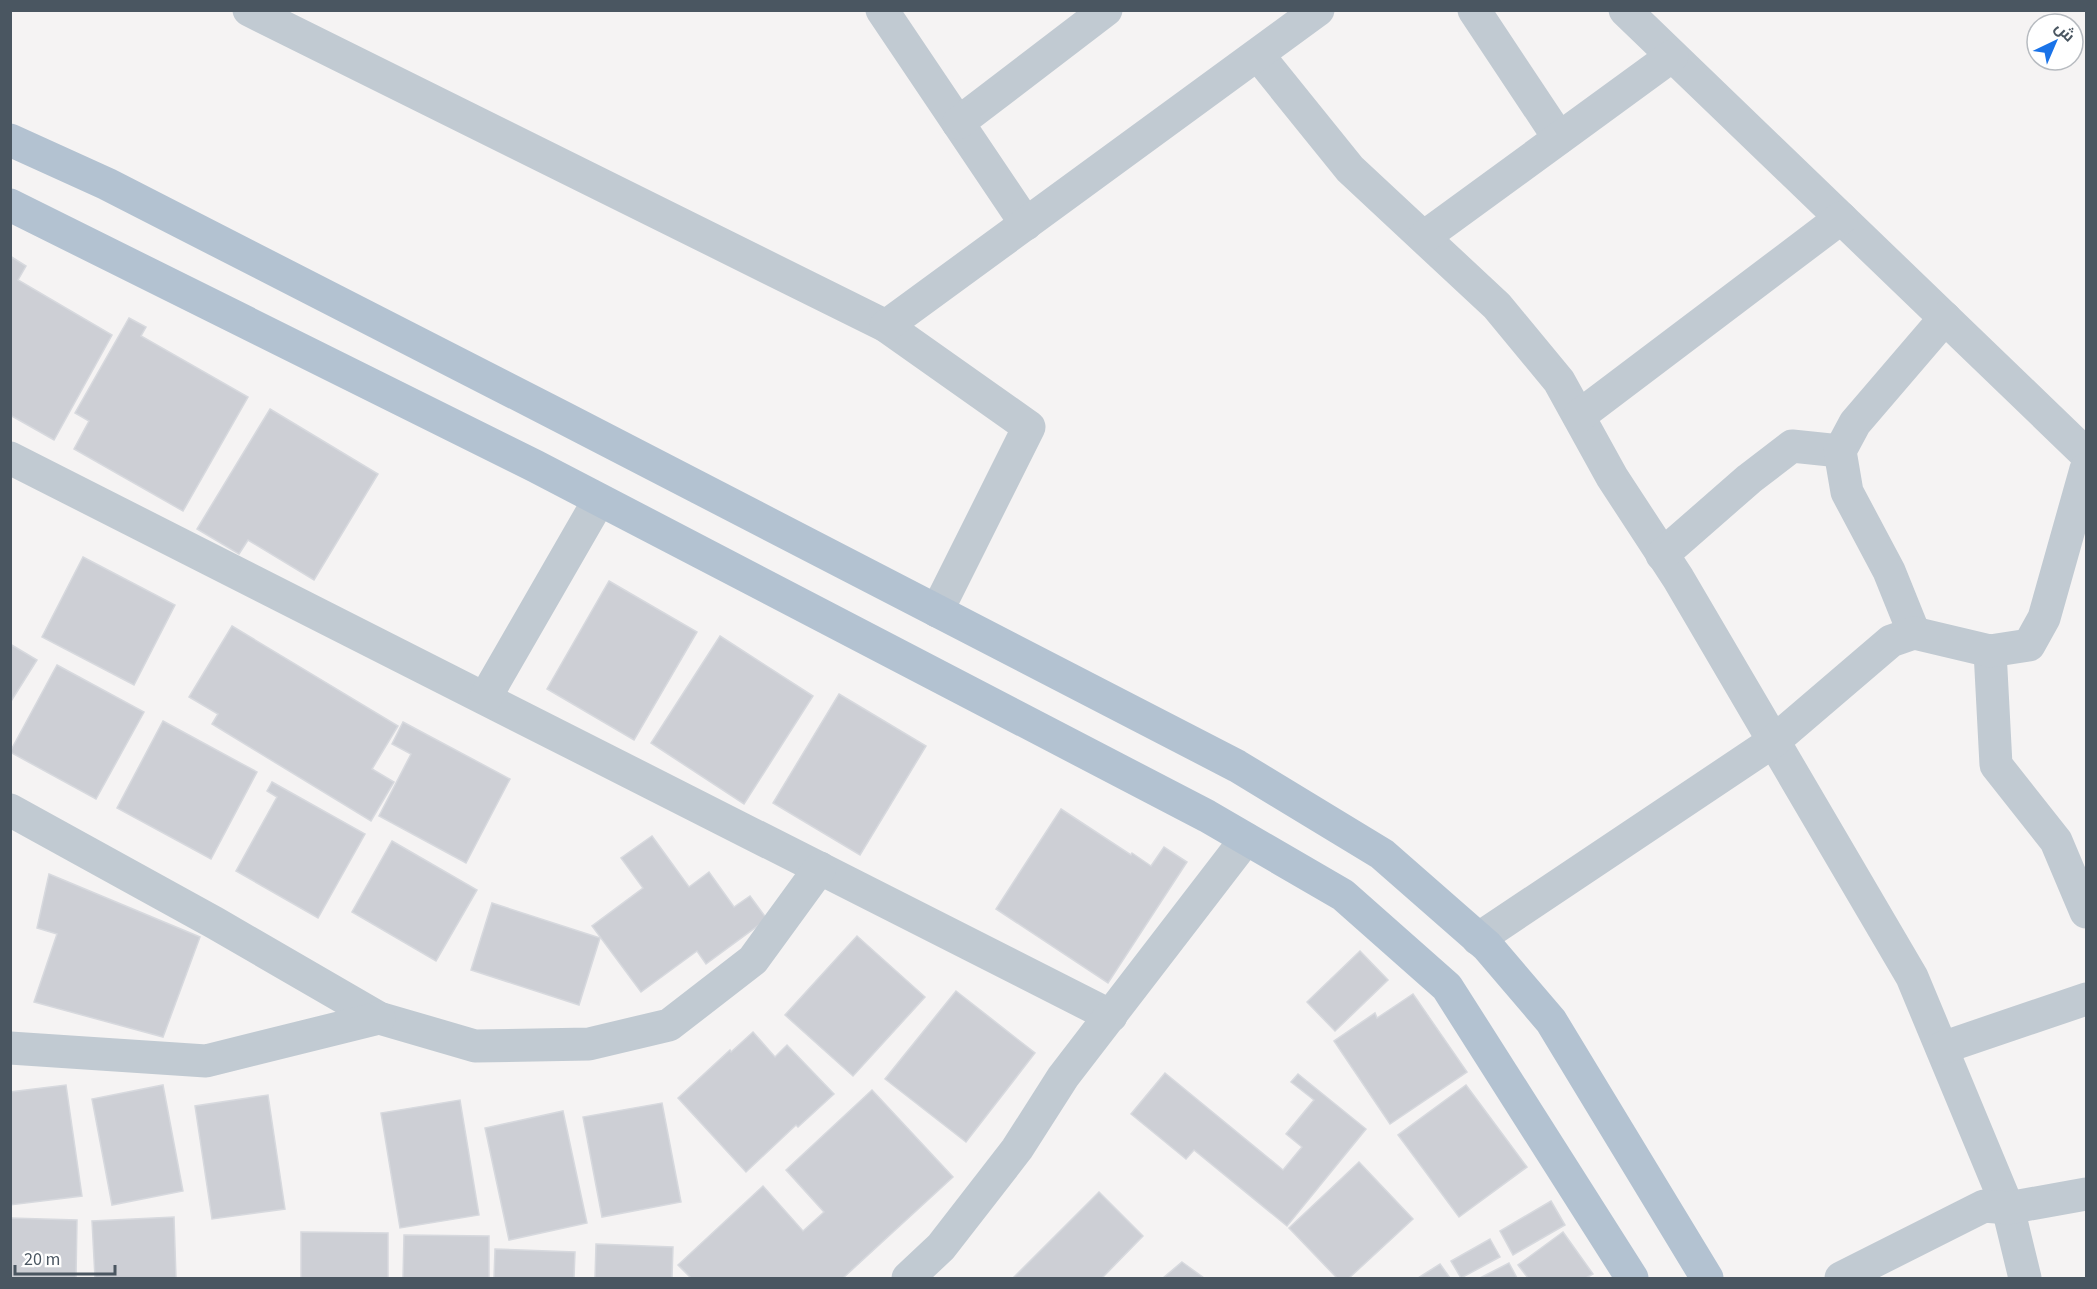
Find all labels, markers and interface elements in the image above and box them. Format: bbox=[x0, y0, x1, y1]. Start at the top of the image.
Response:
north arrow bbox=[2025, 12, 2085, 72]
text: ش bbox=[2050, 17, 2080, 47]
scale bar bbox=[15, 1238, 116, 1276]
text: 20 m bbox=[24, 1247, 60, 1272]

